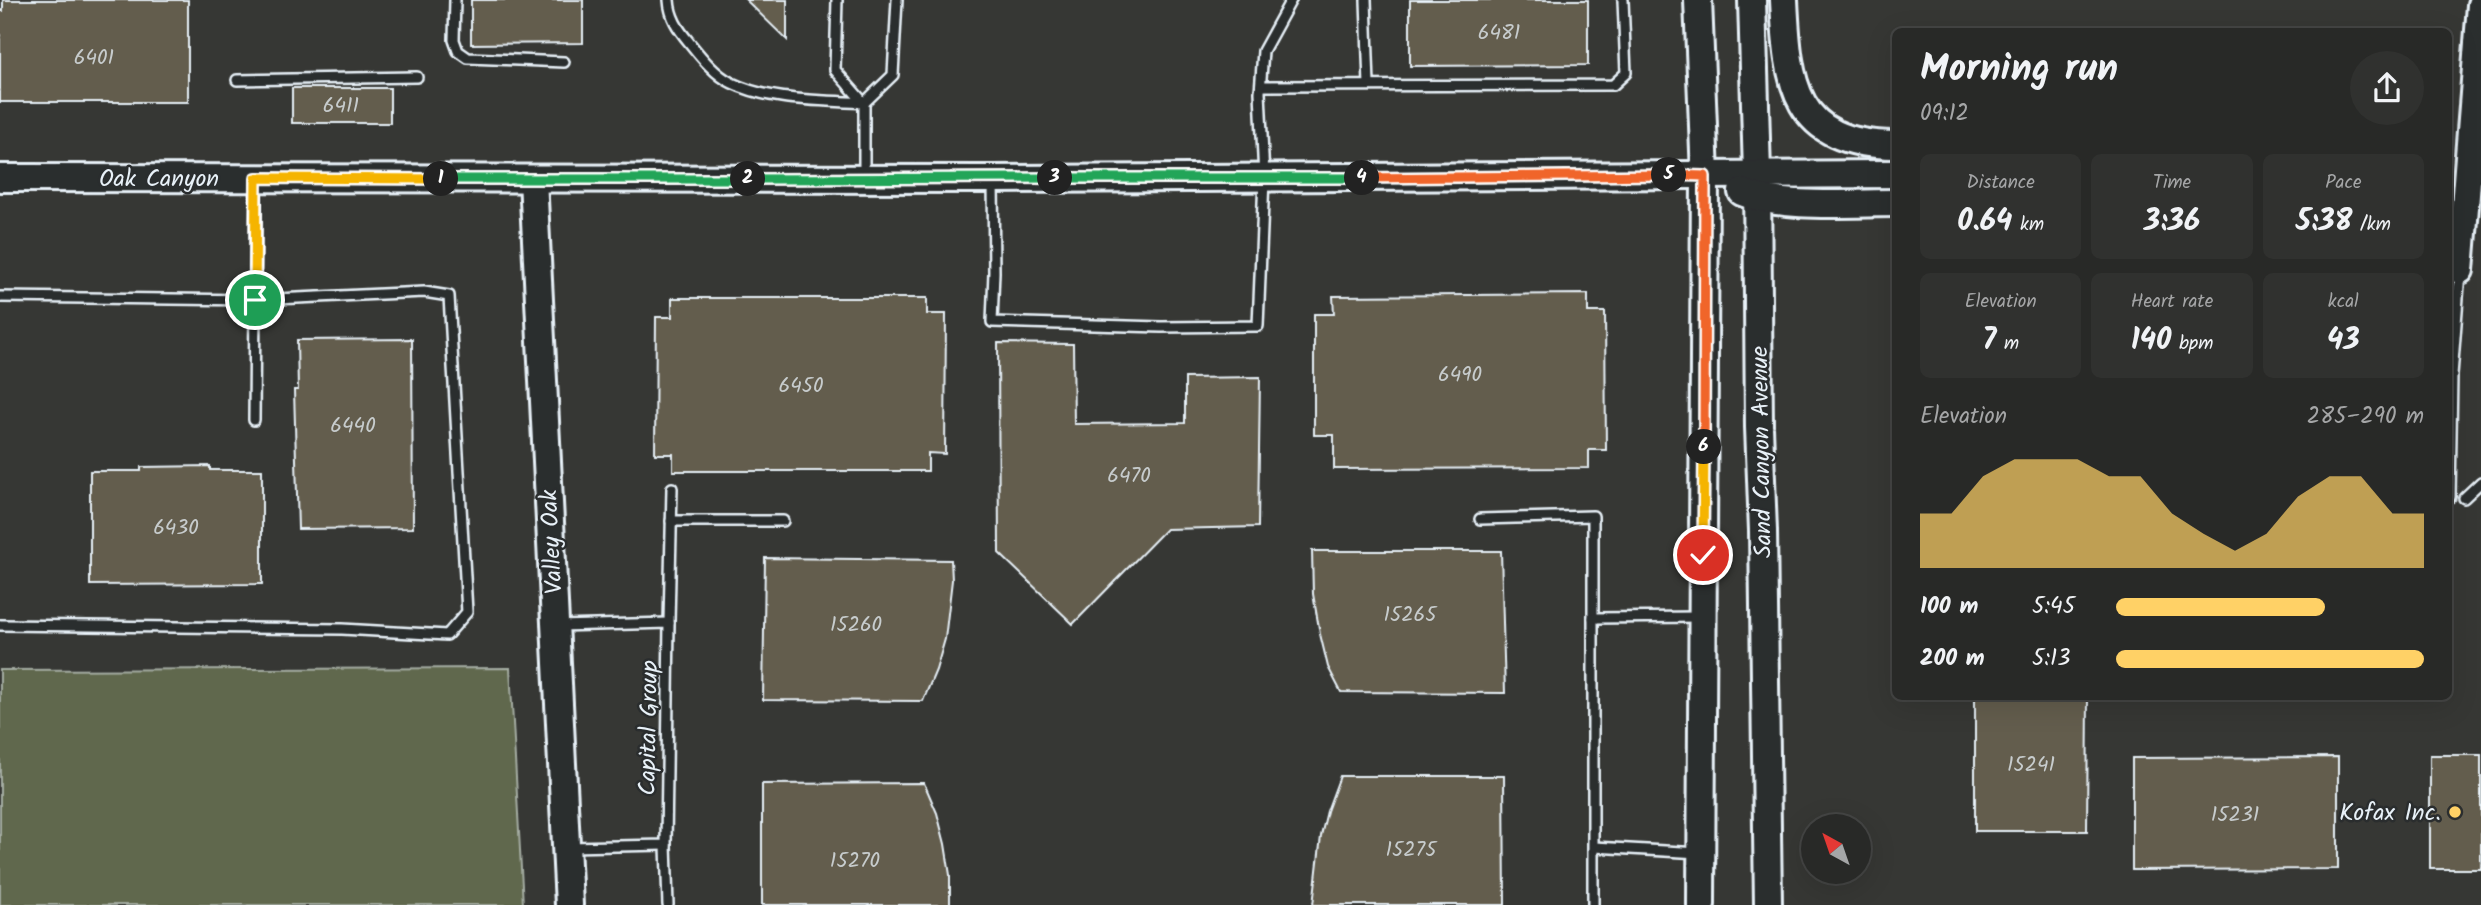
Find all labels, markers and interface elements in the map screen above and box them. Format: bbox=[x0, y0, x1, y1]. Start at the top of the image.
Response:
house number: 6481 bbox=[1478, 17, 1520, 50]
text: Morning run bbox=[1920, 40, 2118, 100]
house number: 6401 bbox=[74, 42, 114, 75]
button: share bbox=[2350, 51, 2424, 125]
house number: 6411 bbox=[323, 90, 359, 123]
text: 09:12 bbox=[1920, 96, 1969, 132]
pin: 5 bbox=[1652, 158, 1686, 192]
text: 5 bbox=[1664, 159, 1673, 189]
street label: Oak Canyon bbox=[99, 160, 219, 199]
pin: 3 bbox=[1038, 160, 1072, 196]
pin: 4 bbox=[1344, 160, 1380, 196]
pin: 1 bbox=[424, 162, 458, 196]
pin: 2 bbox=[730, 162, 766, 196]
text: 3 bbox=[1049, 162, 1060, 192]
text: 4 bbox=[1356, 162, 1367, 192]
text: 1 bbox=[438, 163, 443, 193]
text: 2 bbox=[742, 163, 753, 193]
text: Distance bbox=[1967, 168, 2035, 198]
text: Time bbox=[2153, 168, 2191, 198]
text: Pace bbox=[2325, 168, 2361, 198]
text: 0.64 bbox=[1957, 198, 2012, 246]
text: 3:36 bbox=[2144, 198, 2200, 246]
text: 5:38 bbox=[2296, 198, 2352, 246]
text: km bbox=[2012, 210, 2044, 240]
text: /km bbox=[2352, 210, 2391, 240]
pin bbox=[225, 270, 285, 330]
icon: arrive bbox=[236, 281, 274, 319]
text: Elevation bbox=[1965, 287, 2037, 317]
text: Heart rate bbox=[2131, 287, 2213, 317]
text: kcal bbox=[2328, 287, 2359, 317]
text: 7 bbox=[1982, 317, 1996, 365]
text: 140 bbox=[2131, 317, 2171, 365]
text: 43 bbox=[2327, 317, 2360, 365]
text: m bbox=[1996, 329, 2019, 359]
text: bpm bbox=[2171, 329, 2213, 359]
street label: Sand Canyon Avenue bbox=[1741, 345, 1784, 558]
house number: 6490 bbox=[1438, 359, 1482, 392]
house number: 6450 bbox=[778, 370, 824, 403]
text: Elevation bbox=[1920, 399, 2007, 435]
text: 285–290 m bbox=[2307, 399, 2424, 435]
house number: 6440 bbox=[330, 410, 376, 443]
pin: 6 bbox=[1686, 430, 1722, 464]
text: 6 bbox=[1698, 431, 1709, 461]
house number: 6470 bbox=[1107, 460, 1151, 493]
street label: Valley Oak bbox=[530, 488, 575, 595]
house number: 6430 bbox=[153, 512, 199, 545]
pin bbox=[1673, 525, 1733, 585]
icon: check bbox=[1684, 536, 1722, 574]
text: 100 m bbox=[1920, 589, 1978, 625]
text: 5:45 bbox=[2032, 589, 2075, 625]
house number: 15265 bbox=[1383, 599, 1438, 632]
house number: 15260 bbox=[830, 609, 882, 642]
text: 200 m bbox=[1920, 641, 1985, 677]
text: 5:13 bbox=[2032, 641, 2070, 677]
street label: Capital Group bbox=[629, 659, 670, 796]
house number: 15241 bbox=[2007, 749, 2055, 782]
place label: Kofax Inc. bbox=[2339, 794, 2441, 833]
house number: 15231 bbox=[2211, 799, 2259, 832]
marker: Kofax Inc. bbox=[2447, 804, 2463, 820]
north arrow bbox=[1801, 814, 1871, 884]
map controls bbox=[1801, 814, 1871, 884]
house number: 15275 bbox=[1385, 834, 1438, 867]
house number: 15270 bbox=[830, 845, 880, 878]

